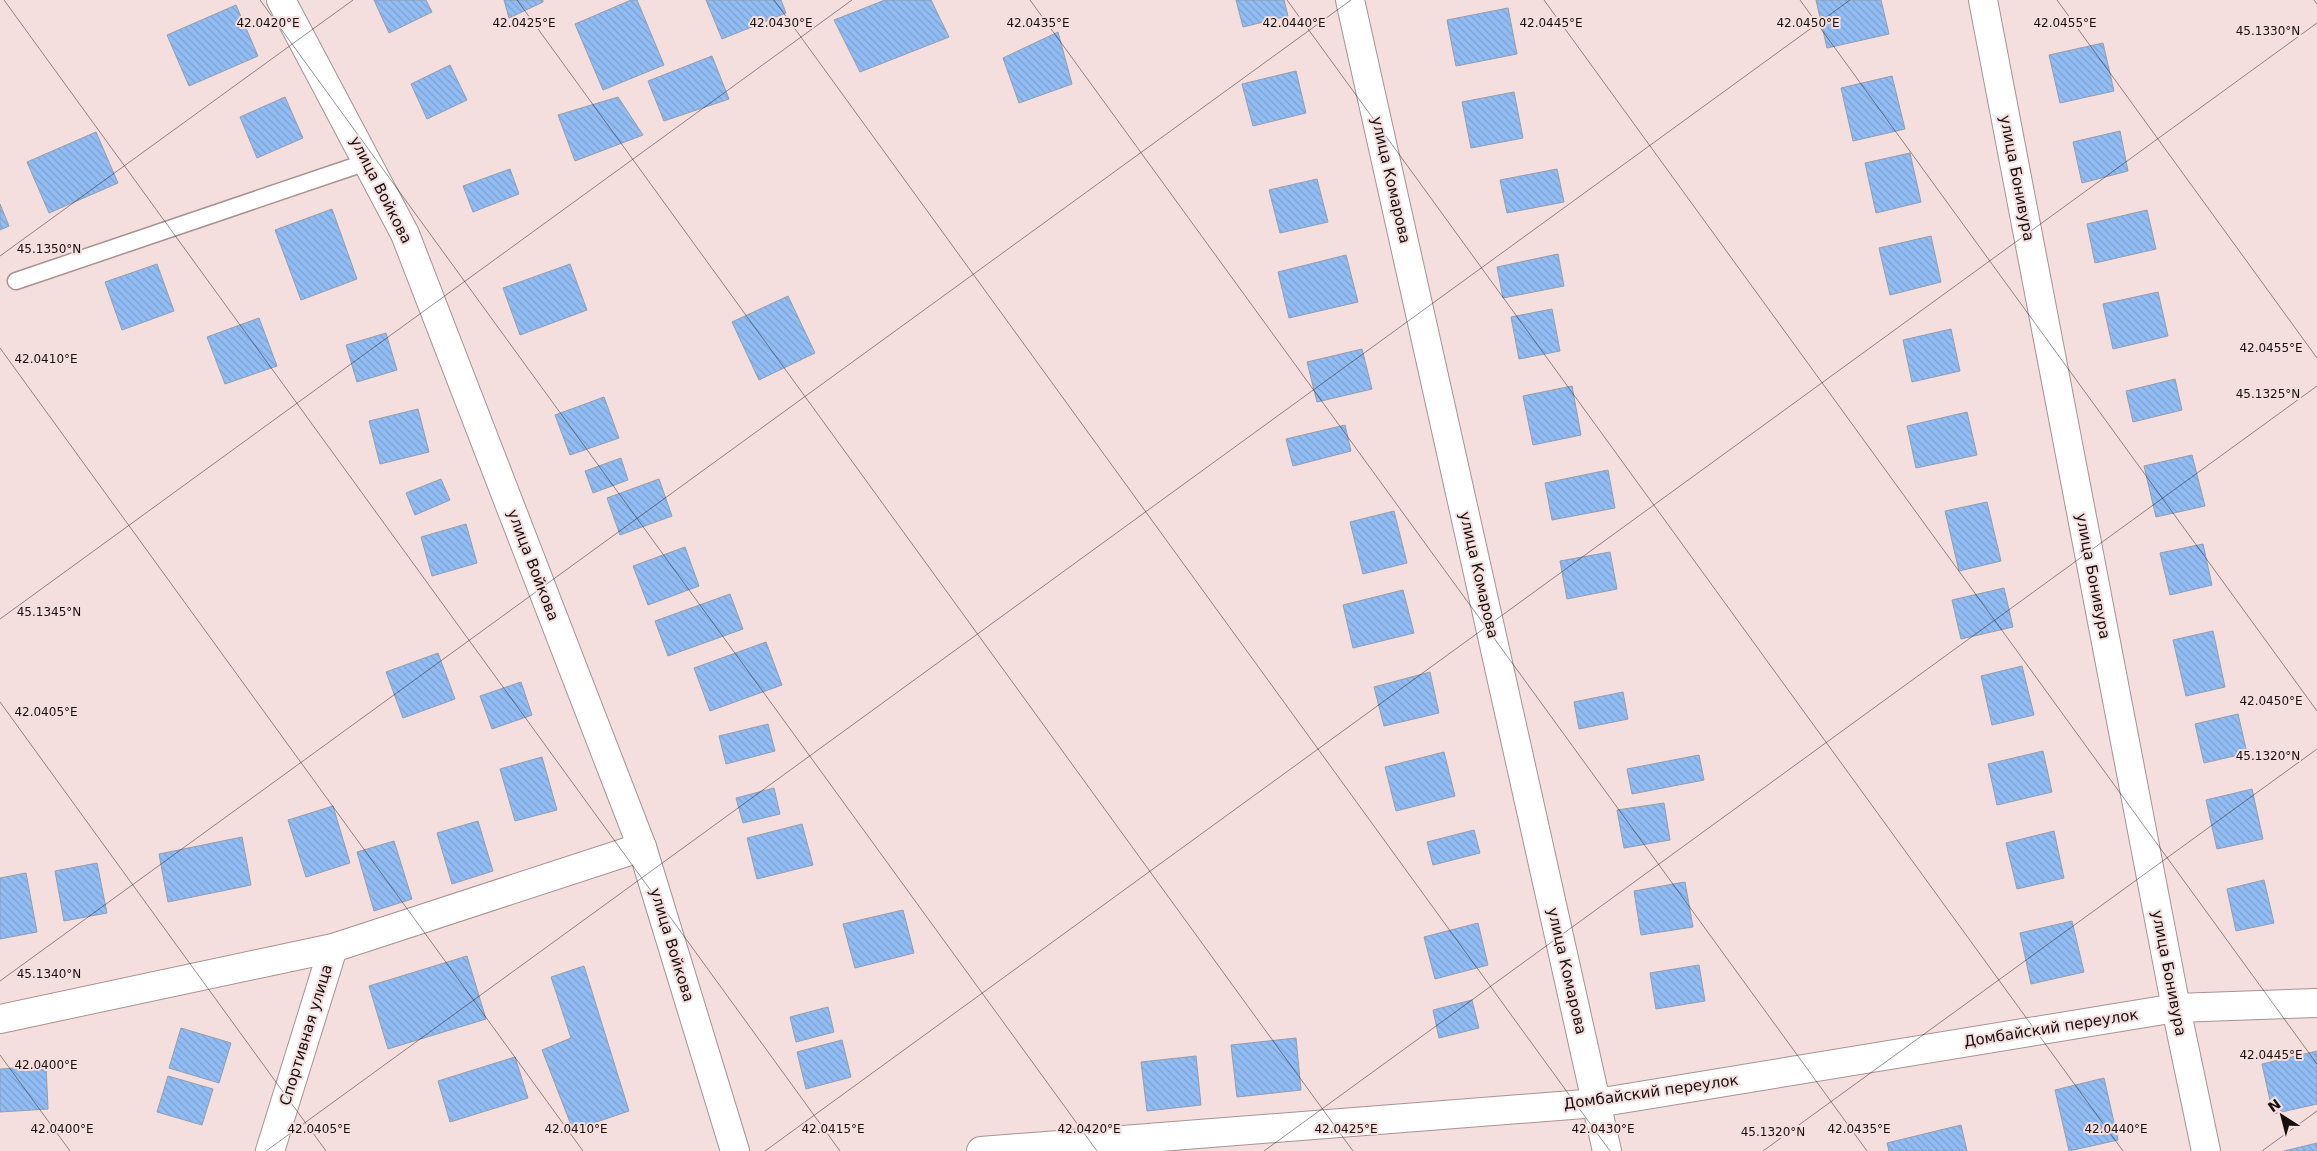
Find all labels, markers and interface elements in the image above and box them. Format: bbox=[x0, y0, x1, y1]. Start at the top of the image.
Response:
text: 42.0420°E bbox=[236, 16, 300, 30]
text: 42.0425°E bbox=[492, 16, 556, 30]
text: 42.0430°E bbox=[749, 16, 813, 30]
text: 42.0435°E bbox=[1006, 16, 1070, 30]
text: 42.0440°E bbox=[1262, 16, 1326, 30]
text: 42.0445°E bbox=[1519, 16, 1583, 30]
text: 42.0450°E bbox=[1776, 16, 1840, 30]
text: 42.0455°E bbox=[2033, 16, 2097, 30]
text: 45.1330°N bbox=[2236, 24, 2300, 38]
street label: улица Бонивура bbox=[1996, 114, 2038, 242]
street label: улица Комарова bbox=[1368, 115, 1414, 245]
street label: улица Войкова bbox=[346, 133, 416, 247]
text: 45.1350°N bbox=[17, 242, 81, 256]
text: 42.0455°E bbox=[2239, 341, 2303, 355]
text: 42.0410°E bbox=[14, 352, 78, 366]
text: 45.1325°N bbox=[2236, 387, 2300, 401]
street label: улица Войкова bbox=[503, 507, 563, 623]
street label: улица Комарова bbox=[1456, 510, 1502, 640]
street label: улица Бонивура bbox=[2072, 512, 2114, 640]
text: 45.1345°N bbox=[17, 605, 81, 619]
text: 42.0450°E bbox=[2239, 694, 2303, 708]
text: 42.0405°E bbox=[14, 705, 78, 719]
text: 45.1320°N bbox=[2236, 749, 2300, 763]
street label: улица Войкова bbox=[646, 886, 698, 1004]
street label: улица Комарова bbox=[1544, 906, 1590, 1036]
street label: улица Бонивура bbox=[2148, 909, 2190, 1037]
street label: Спортивная улица bbox=[276, 962, 336, 1108]
text: 45.1340°N bbox=[17, 967, 81, 981]
street label: Домбайский переулок bbox=[1962, 1005, 2140, 1051]
text: 42.0445°E bbox=[2239, 1048, 2303, 1062]
text: 42.0400°E bbox=[14, 1058, 78, 1072]
street label: Домбайский переулок bbox=[1562, 1071, 1740, 1113]
north arrow bbox=[2257, 1091, 2307, 1141]
text: N bbox=[2265, 1096, 2284, 1115]
text: 42.0400°E bbox=[30, 1122, 94, 1136]
text: 42.0405°E bbox=[287, 1122, 351, 1136]
text: 42.0410°E bbox=[544, 1122, 608, 1136]
text: 42.0415°E bbox=[801, 1122, 865, 1136]
text: 42.0420°E bbox=[1057, 1122, 1121, 1136]
text: 42.0425°E bbox=[1314, 1122, 1378, 1136]
text: 42.0430°E bbox=[1571, 1122, 1635, 1136]
text: 42.0435°E bbox=[1827, 1122, 1891, 1136]
text: 42.0440°E bbox=[2084, 1122, 2148, 1136]
text: 45.1320°N bbox=[1741, 1125, 1805, 1139]

